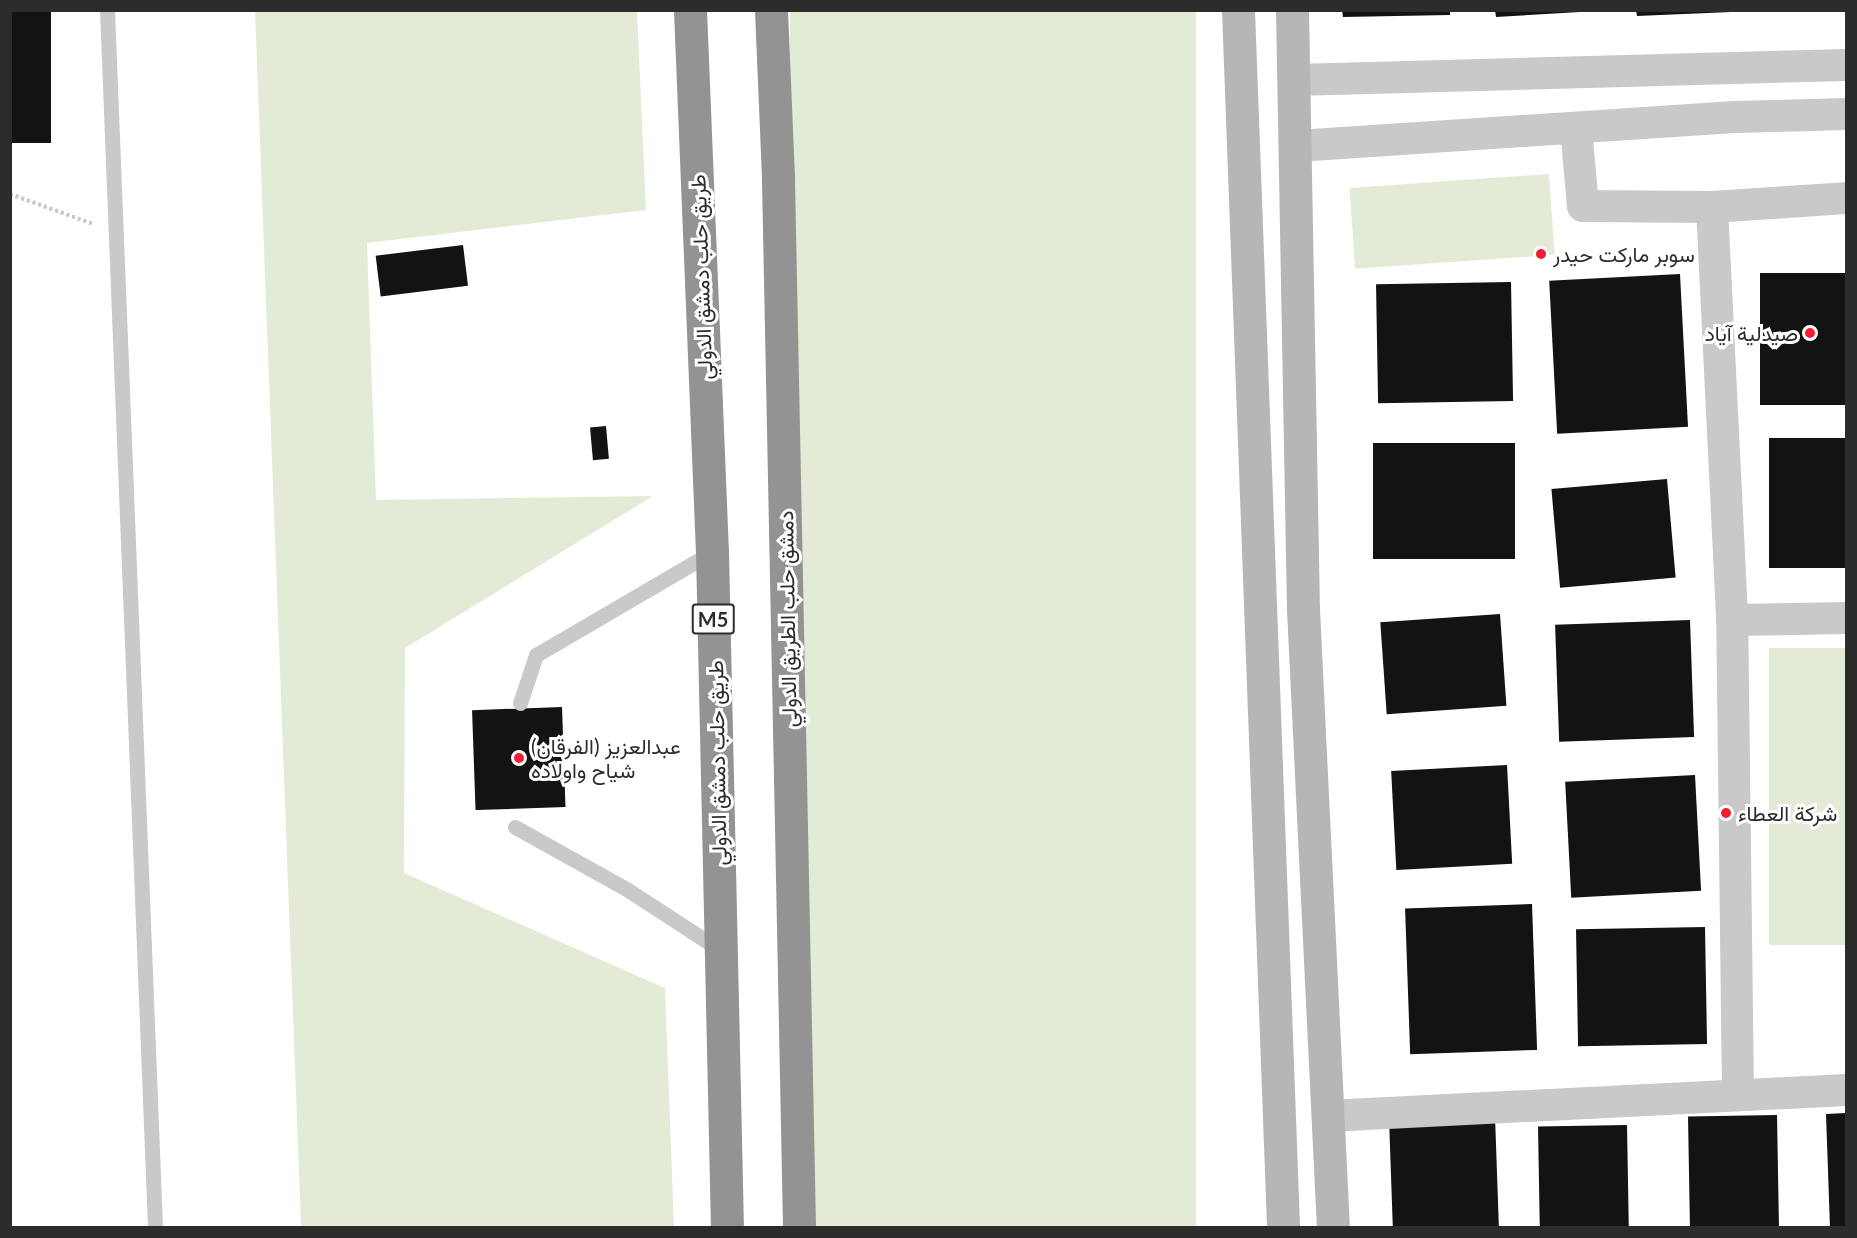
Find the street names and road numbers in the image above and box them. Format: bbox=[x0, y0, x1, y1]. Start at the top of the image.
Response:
street label: طريق حلب دمشق الدولي bbox=[685, 174, 717, 380]
street label: دمشق حلب الطريق الدولي bbox=[773, 510, 801, 728]
road number: M5 bbox=[690, 602, 736, 636]
street label: طريق حلب دمشق الدولي bbox=[703, 660, 731, 866]

